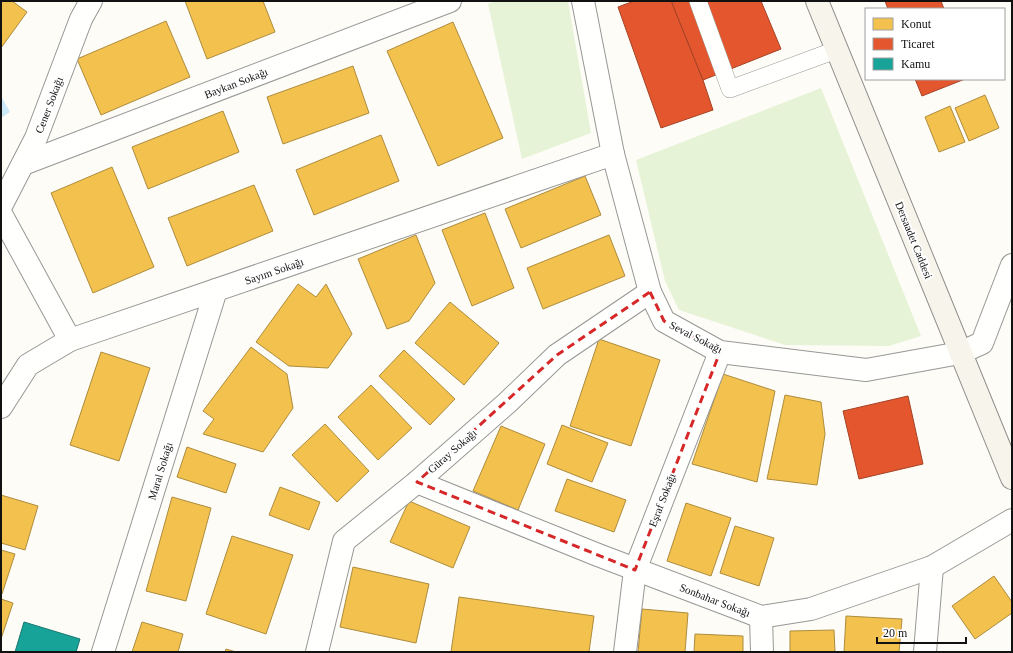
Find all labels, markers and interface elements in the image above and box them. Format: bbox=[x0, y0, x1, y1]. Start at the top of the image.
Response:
legend bbox=[865, 8, 1005, 80]
text: Konut bbox=[901, 17, 932, 31]
text: Ticaret bbox=[901, 37, 935, 51]
text: Kamu bbox=[901, 57, 930, 71]
street label: Baykan Sokağı bbox=[203, 65, 269, 101]
street label: Cener Sokağı bbox=[33, 75, 65, 135]
street label: Dersaadet Caddesi bbox=[893, 200, 935, 280]
street label: Sayım Sokağı bbox=[243, 255, 305, 287]
street label: Seval Sokağı bbox=[668, 319, 724, 355]
street label: Güray Sokağı bbox=[425, 427, 479, 475]
street label: Maral Sokağı bbox=[146, 441, 174, 501]
street label: Eşraf Sokağı bbox=[646, 471, 678, 529]
street label: Sonbahar Sokağı bbox=[678, 581, 752, 619]
scale bar bbox=[877, 619, 966, 645]
text: 20 m bbox=[883, 626, 908, 640]

